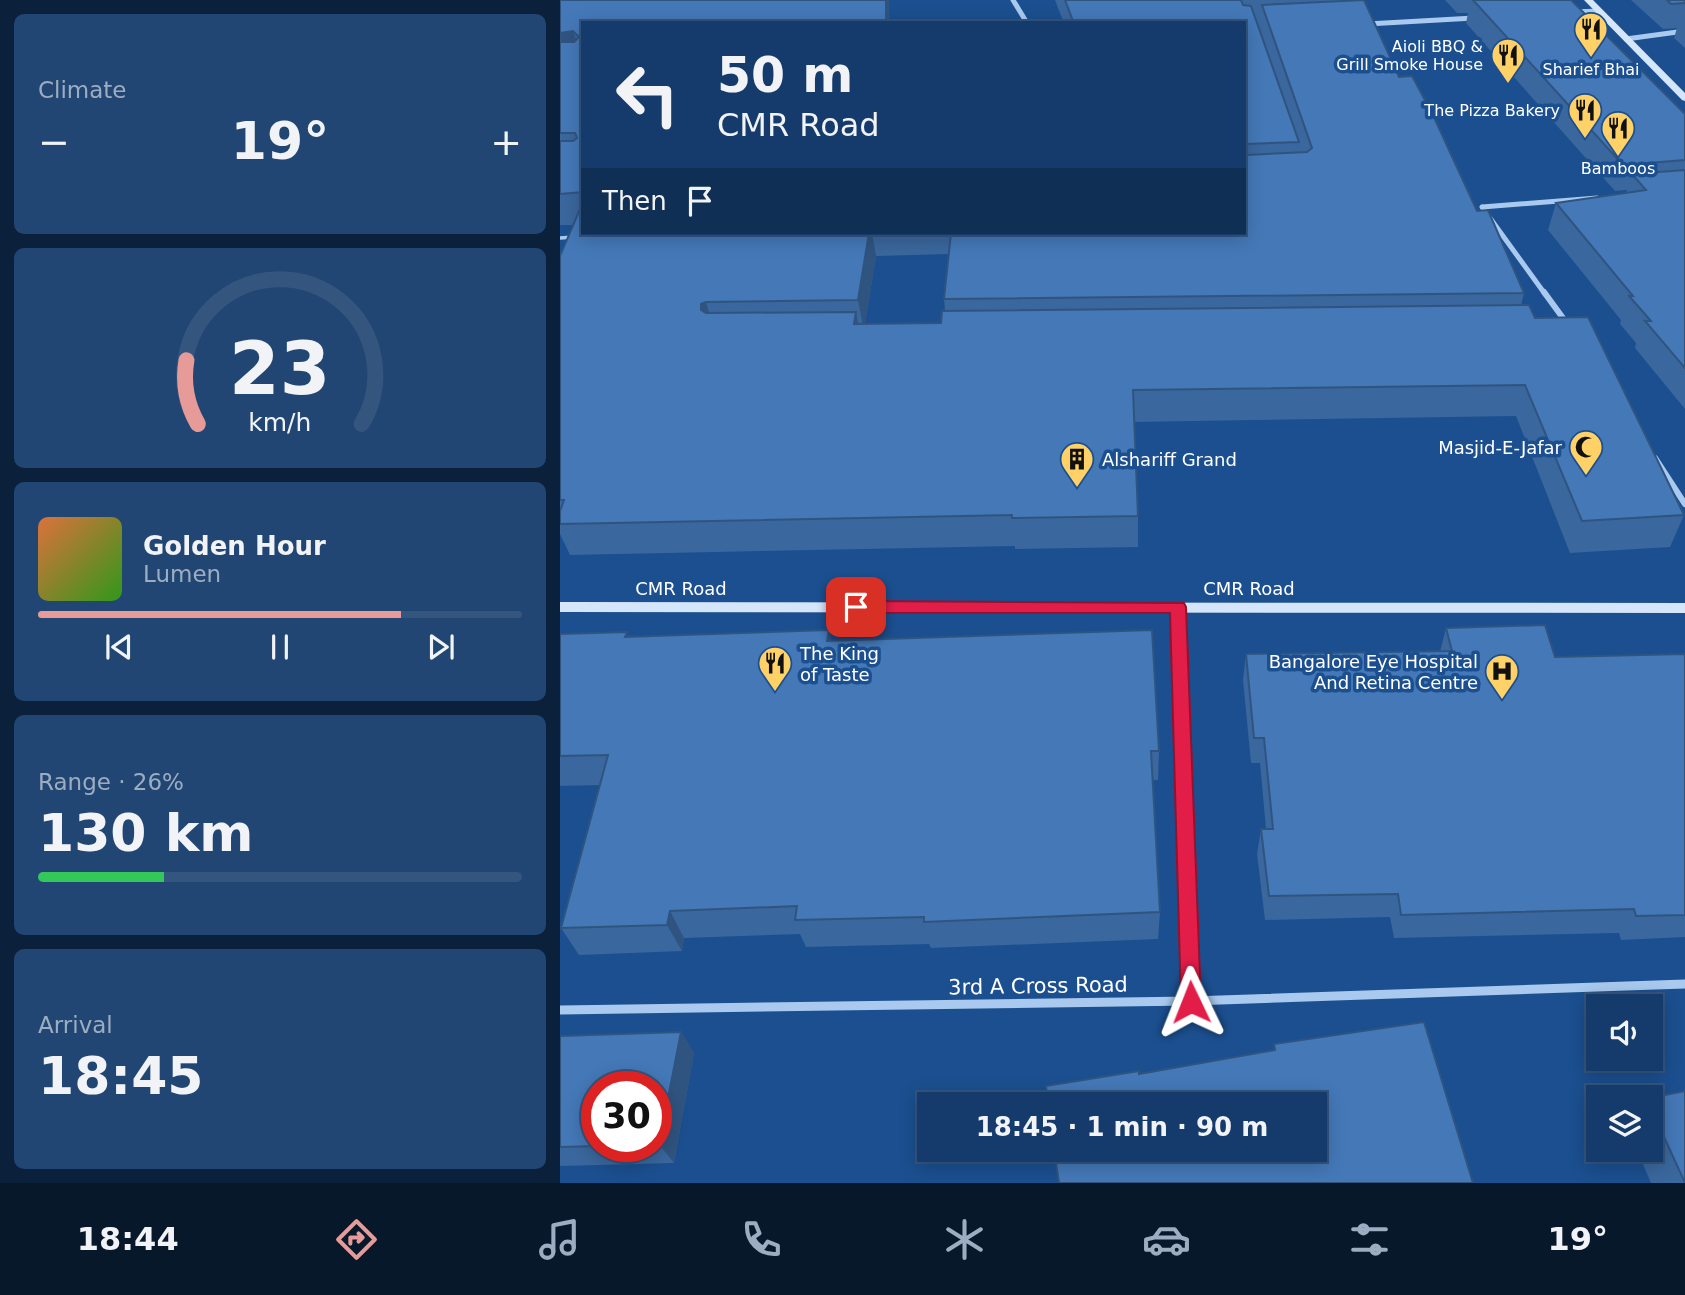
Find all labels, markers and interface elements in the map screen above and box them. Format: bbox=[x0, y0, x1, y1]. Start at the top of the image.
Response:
restaurant icon: Sharief Bhai bbox=[1572, 10, 1610, 59]
restaurant icon: Aioli BBQ & Grill Smoke House bbox=[1489, 36, 1527, 85]
place label: Aioli BBQ & Grill Smoke House bbox=[1336, 37, 1483, 74]
text: 50 m bbox=[717, 47, 853, 104]
icon: left bbox=[602, 49, 693, 140]
place label: Sharief Bhai bbox=[1542, 60, 1640, 79]
text: Climate bbox=[38, 77, 127, 103]
restaurant icon: The Pizza Bakery bbox=[1566, 91, 1604, 140]
place label: The Pizza Bakery bbox=[1423, 101, 1560, 120]
text: CMR Road bbox=[717, 106, 880, 144]
restaurant icon: Bamboos bbox=[1599, 109, 1637, 158]
text: 19° bbox=[231, 111, 329, 171]
text: − bbox=[38, 120, 70, 164]
text: + bbox=[490, 120, 522, 164]
place label: Bamboos bbox=[1581, 159, 1655, 178]
icon: arrive bbox=[681, 182, 719, 220]
text: Then bbox=[602, 186, 667, 216]
text: 23 bbox=[229, 326, 331, 411]
text: km/h bbox=[248, 407, 312, 436]
mosque icon: Masjid-E-Jafar bbox=[1567, 428, 1605, 477]
place label: Masjid-E-Jafar bbox=[1438, 437, 1563, 458]
building icon: Alshariff Grand bbox=[1058, 440, 1096, 489]
place label: Alshariff Grand bbox=[1102, 449, 1237, 470]
text: Golden Hour bbox=[143, 531, 326, 561]
text: Lumen bbox=[143, 561, 221, 587]
pin bbox=[826, 577, 886, 637]
street label: CMR Road bbox=[635, 578, 727, 599]
street label: CMR Road bbox=[1203, 578, 1295, 599]
icon: arrive bbox=[837, 588, 875, 626]
icon: previous bbox=[100, 628, 138, 666]
icon: pause bbox=[261, 628, 299, 666]
icon: next bbox=[422, 628, 460, 666]
place label: The King of Taste bbox=[799, 643, 879, 685]
restaurant icon: The King of Taste bbox=[756, 644, 794, 693]
place label: Bangalore Eye Hospital And Retina Centre bbox=[1269, 651, 1478, 693]
hospital icon: Bangalore Eye Hospital And Retina Centre bbox=[1483, 652, 1521, 701]
text: Range · 26% bbox=[38, 769, 184, 795]
text: 130 km bbox=[38, 803, 253, 863]
position arrow bbox=[1154, 965, 1228, 1039]
street label: 3rd A Cross Road bbox=[948, 972, 1128, 1000]
map controls bbox=[1586, 994, 1663, 1162]
button: sound bbox=[1586, 994, 1663, 1071]
text: Arrival bbox=[38, 1012, 113, 1038]
text: 18:45 bbox=[38, 1046, 204, 1106]
speed limit sign: 30 bbox=[581, 1071, 672, 1162]
button: layers bbox=[1586, 1085, 1663, 1162]
text: 18:45 · 1 min · 90 m bbox=[976, 1112, 1268, 1142]
icon: directions bbox=[332, 1215, 381, 1264]
icon: music bbox=[535, 1215, 584, 1264]
icon: phone bbox=[737, 1215, 786, 1264]
icon: climate bbox=[940, 1215, 989, 1264]
icon: car bbox=[1142, 1215, 1191, 1264]
icon: filters bbox=[1345, 1215, 1394, 1264]
text: 18:44 bbox=[77, 1220, 179, 1258]
text: 19° bbox=[1548, 1220, 1608, 1258]

